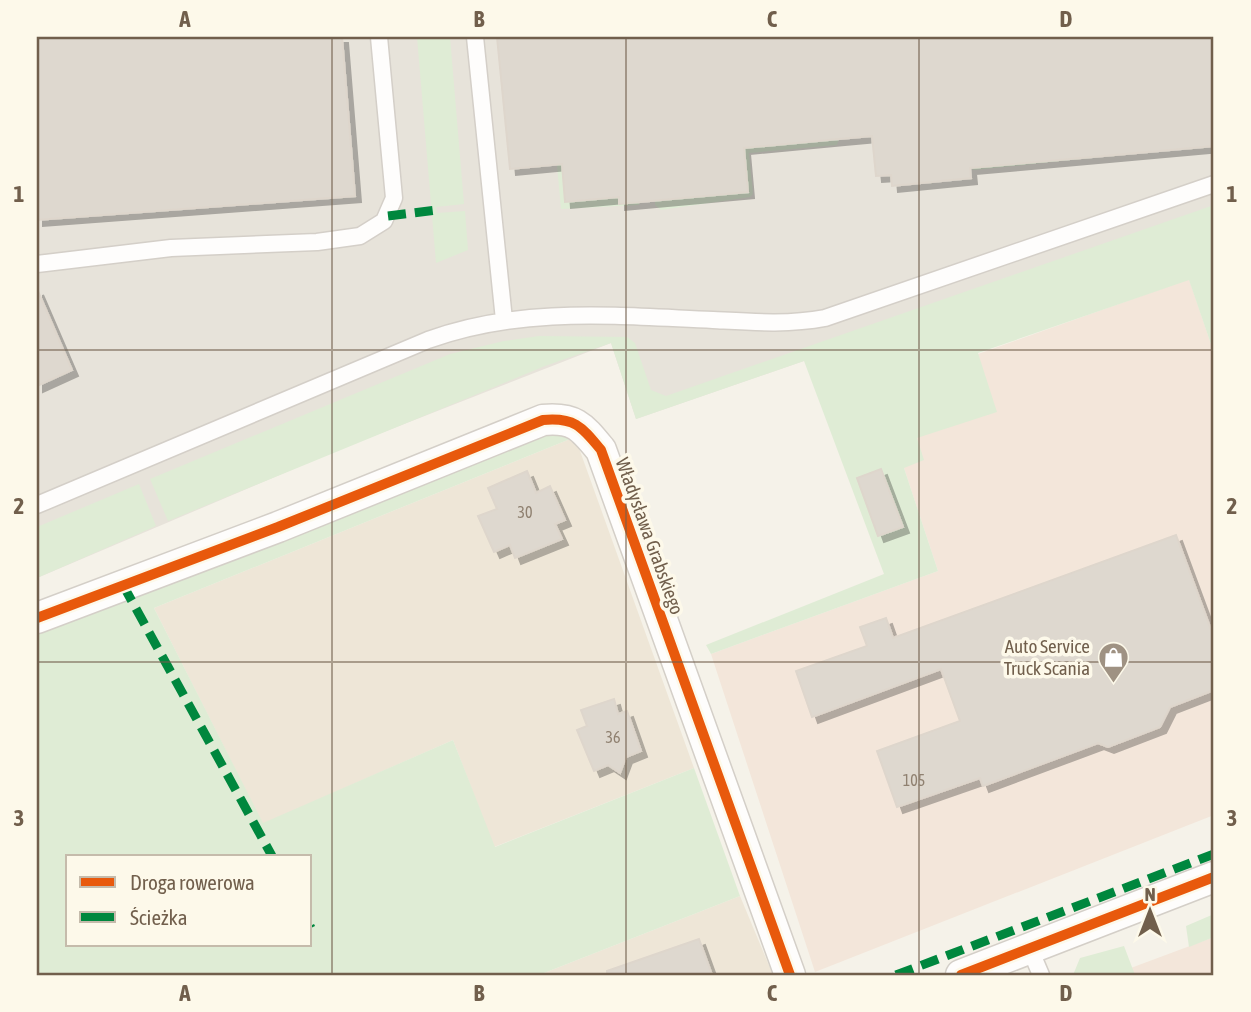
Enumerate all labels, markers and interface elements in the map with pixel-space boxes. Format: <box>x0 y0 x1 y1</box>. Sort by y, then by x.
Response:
text: A <box>178 6 191 32</box>
text: B <box>474 6 485 32</box>
text: C <box>767 6 778 32</box>
text: D <box>1060 6 1073 32</box>
text: 1 <box>14 181 25 207</box>
text: 1 <box>1227 181 1238 207</box>
street label: Władysława Grabskiego <box>611 455 689 617</box>
text: 2 <box>14 493 24 519</box>
text: 2 <box>1227 493 1237 519</box>
house number: 30 <box>517 503 533 521</box>
place label: Auto Service Truck Scania <box>1004 635 1090 679</box>
shop icon: Auto Service Truck Scania <box>1096 640 1130 684</box>
house number: 36 <box>605 728 621 746</box>
house number: 105 <box>903 771 925 789</box>
text: 3 <box>14 805 24 831</box>
text: 3 <box>1227 805 1237 831</box>
legend <box>66 855 312 946</box>
text: Droga rowerowa <box>130 870 255 894</box>
north arrow <box>1114 876 1184 946</box>
text: N <box>1144 883 1156 905</box>
text: Ścieżka <box>130 905 188 929</box>
text: A <box>178 980 191 1006</box>
text: B <box>474 980 485 1006</box>
text: C <box>767 980 778 1006</box>
text: D <box>1060 980 1073 1006</box>

